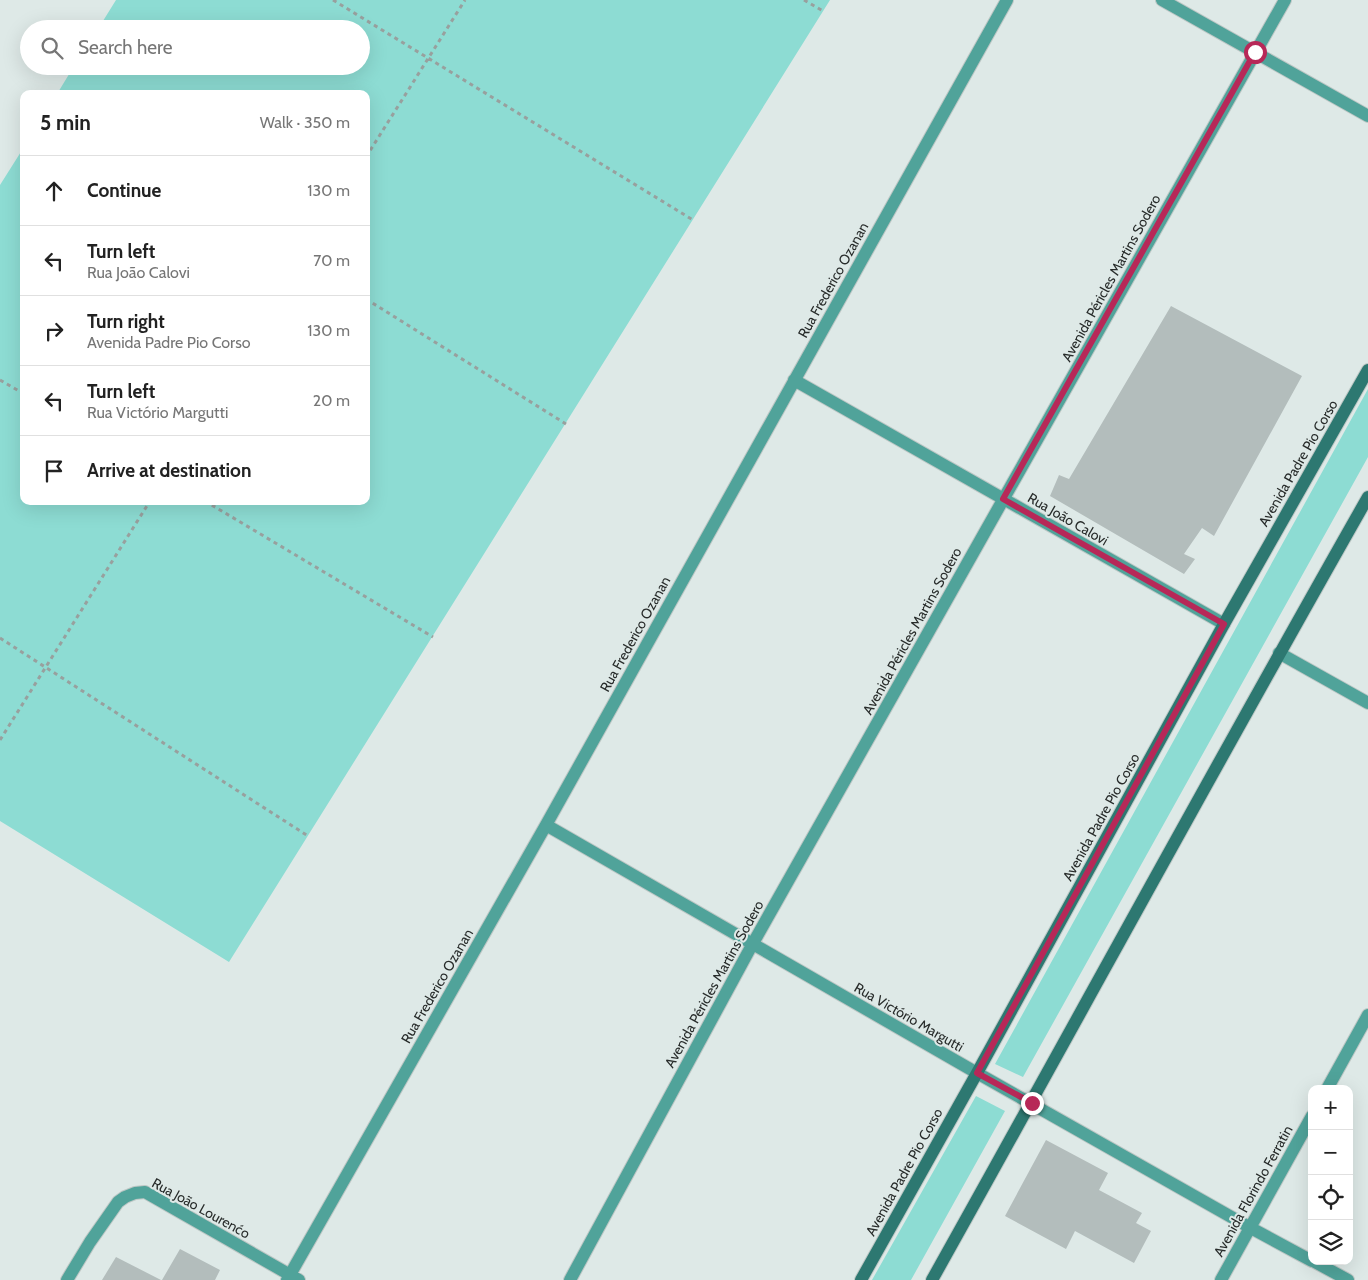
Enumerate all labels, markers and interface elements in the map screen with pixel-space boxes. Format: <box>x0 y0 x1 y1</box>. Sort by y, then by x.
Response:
search box <box>20 20 370 75</box>
icon: search <box>38 34 66 62</box>
text: Search here <box>78 36 172 59</box>
route start <box>1244 41 1267 64</box>
text: 5 min <box>40 110 91 135</box>
text: Walk · 350 m <box>260 113 350 132</box>
icon: ahead <box>40 177 68 205</box>
text: Continue <box>87 179 161 202</box>
text: 130 m <box>307 181 350 200</box>
street label: Avenida Péricles Martins Sodero <box>1057 191 1165 365</box>
street label: Rua Frederico Ozanan <box>794 219 872 341</box>
text: Turn left <box>87 240 155 263</box>
icon: left <box>40 247 68 275</box>
text: 70 m <box>313 251 350 270</box>
text: Rua João Calovi <box>87 263 190 282</box>
text: Turn right <box>87 310 165 333</box>
icon: right <box>40 317 68 345</box>
text: 130 m <box>307 321 350 340</box>
text: Avenida Padre Pio Corso <box>87 333 251 352</box>
text: Turn left <box>87 380 155 403</box>
icon: left <box>40 387 68 415</box>
text: 20 m <box>313 391 350 410</box>
street label: Avenida Padre Pio Corso <box>1254 396 1342 529</box>
text: Rua Victório Margutti <box>87 403 228 422</box>
icon: arrive <box>40 457 68 485</box>
text: Arrive at destination <box>87 459 251 482</box>
street label: Rua João Calovi <box>1024 489 1112 549</box>
street label: Avenida Péricles Martins Sodero <box>858 544 966 718</box>
street label: Rua Frederico Ozanan <box>596 573 674 695</box>
street label: Avenida Padre Pio Corso <box>1058 750 1144 884</box>
street label: Avenida Péricles Martins Sodero <box>660 897 768 1071</box>
street label: Rua Frederico Ozanan <box>397 925 477 1047</box>
street label: Rua Victório Margutti <box>851 978 967 1056</box>
map controls <box>1308 1085 1353 1265</box>
button: + <box>1308 1085 1353 1130</box>
route end <box>1021 1092 1044 1115</box>
street label: Avenida Padre Pio Corso <box>861 1105 947 1239</box>
street label: Avenida Florindo Ferratin <box>1209 1122 1297 1260</box>
button: − <box>1308 1130 1353 1175</box>
street label: Rua João Lourenćo <box>149 1174 253 1243</box>
button: locate <box>1308 1175 1353 1220</box>
button: layers <box>1308 1220 1353 1265</box>

